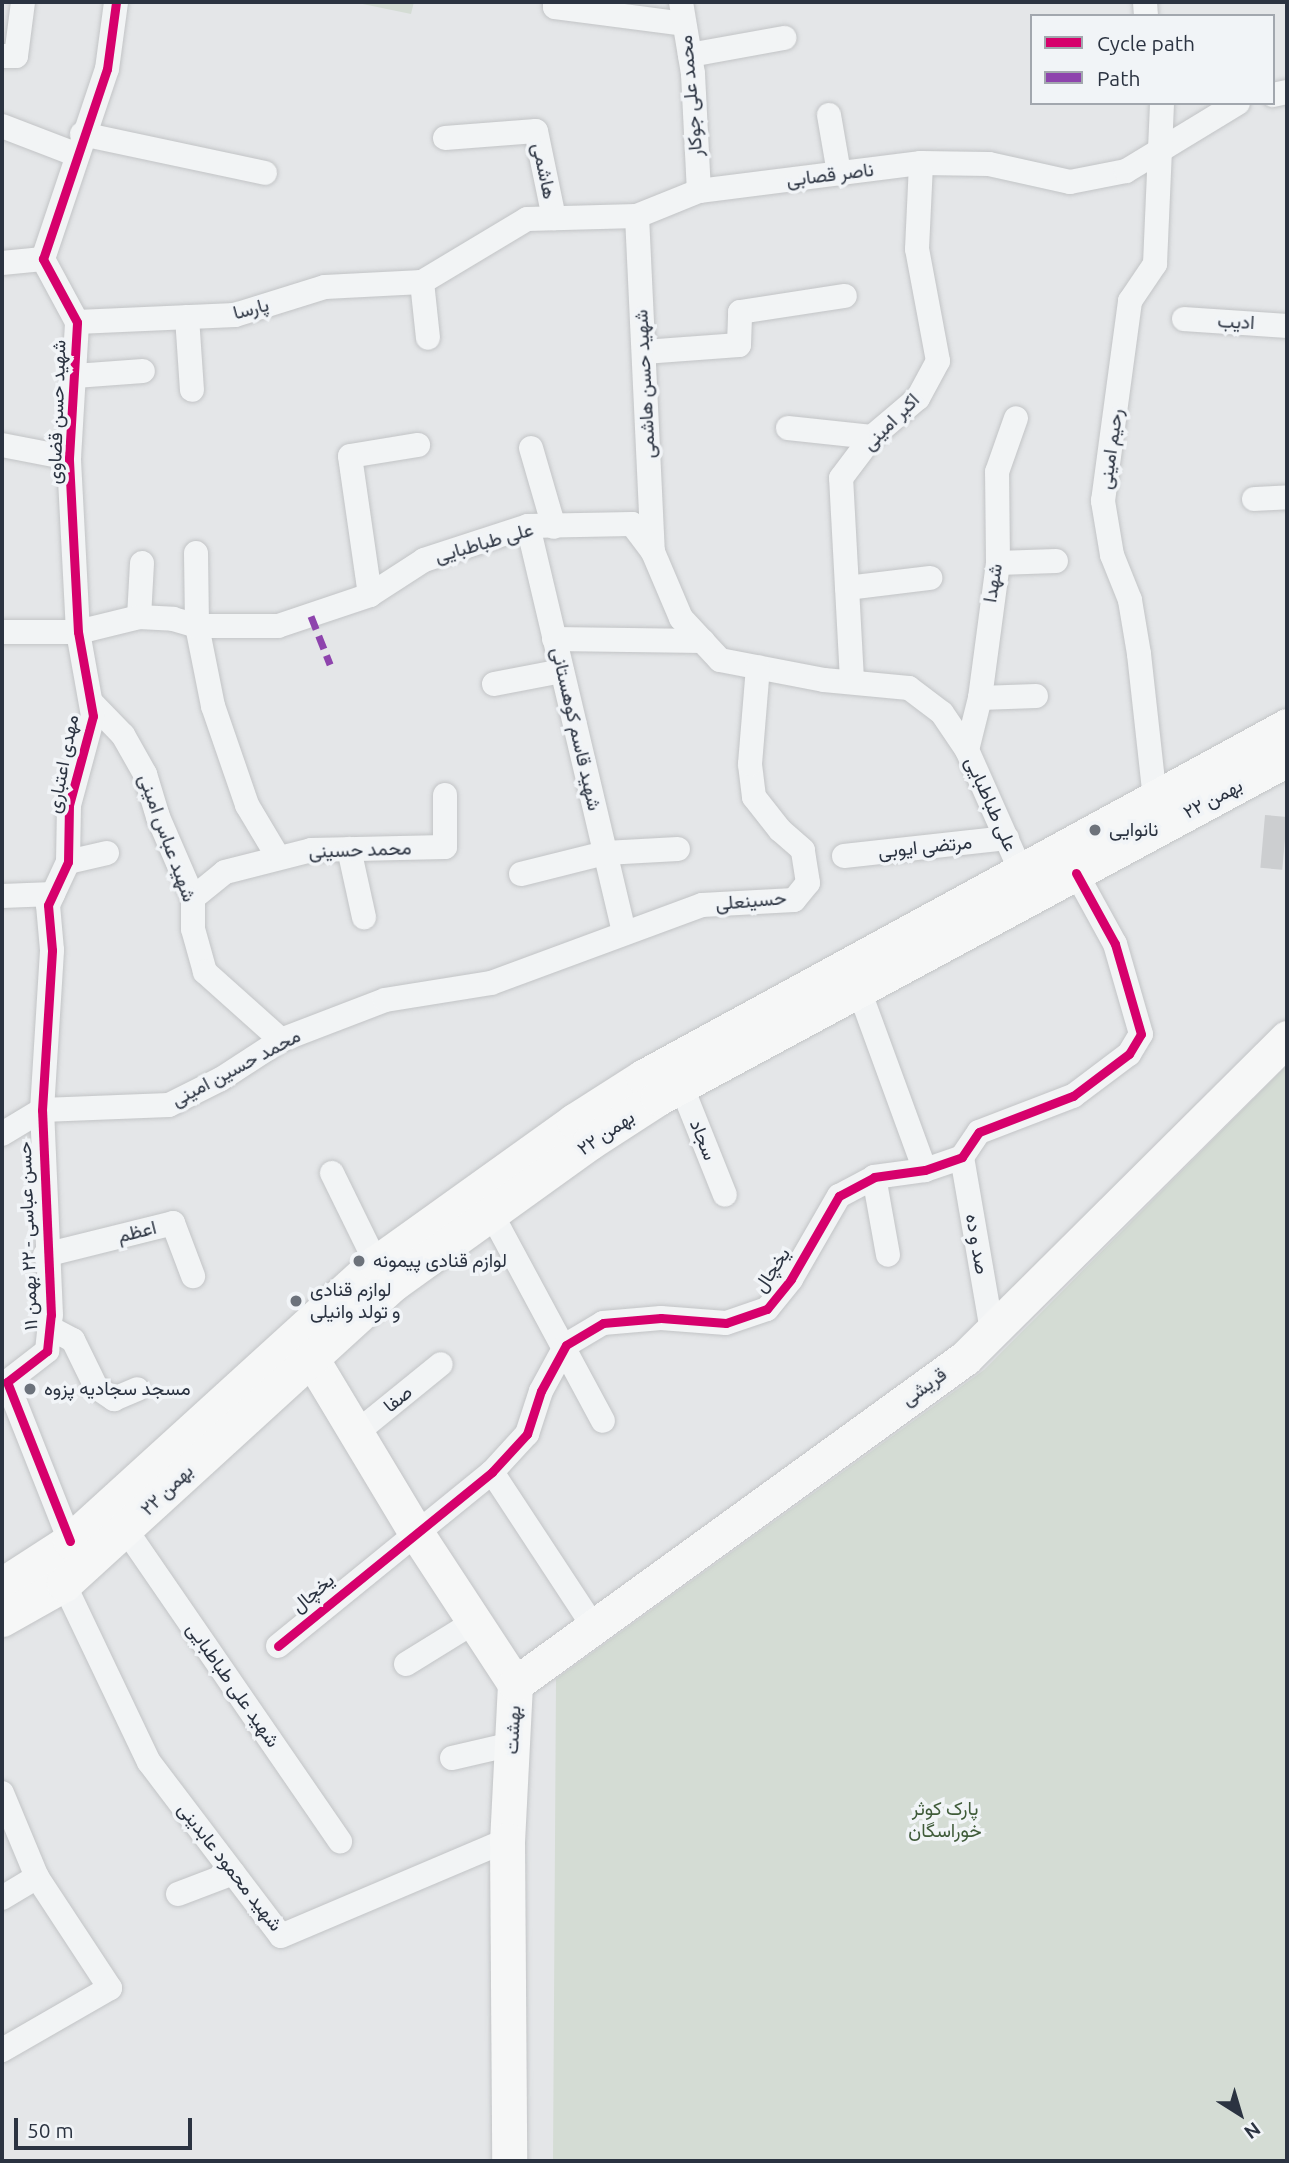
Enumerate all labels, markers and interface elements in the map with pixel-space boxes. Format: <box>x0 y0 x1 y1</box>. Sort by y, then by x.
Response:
legend <box>1030 14 1275 105</box>
text: Cycle path <box>1097 31 1195 55</box>
street label: محمد علی جوکار <box>674 34 708 158</box>
text: Path <box>1097 66 1140 90</box>
street label: هاشمی <box>527 141 561 201</box>
street label: ناصر قصابی <box>785 158 875 192</box>
street label: پارسا <box>231 293 271 325</box>
street label: شهید حسن هاشمی <box>630 309 660 459</box>
street label: ادیب <box>1217 310 1255 334</box>
street label: شهید حسن قضاوی <box>43 339 71 485</box>
street label: اکبر امینی <box>858 389 924 455</box>
street label: رحیم امینی <box>1094 407 1128 491</box>
street label: علی طباطبایی <box>432 518 536 568</box>
street label: شهدا <box>979 562 1007 604</box>
street label: شهید قاسم کوهستانی <box>546 645 606 813</box>
street label: مهدی اعتباری <box>42 713 84 815</box>
street label: علی طباطبایی <box>960 753 1022 855</box>
street label: شهید عباس امینی <box>133 771 201 905</box>
street label: ۲۲ بهمن <box>1179 774 1247 824</box>
place label: نانوایی <box>1109 819 1159 841</box>
marker: نانوایی <box>1087 822 1103 838</box>
street label: مرتضی ایوبی <box>877 831 973 863</box>
street label: محمد حسینی <box>308 837 412 863</box>
street label: حسینعلی <box>714 887 788 915</box>
street label: محمد حسین امینی <box>168 1024 304 1112</box>
street label: ۲۲ بهمن <box>573 1106 639 1160</box>
street label: سجاد <box>685 1116 721 1164</box>
street label: حسن عباسی - ۲۲ بهمن ۱۱ <box>13 1141 43 1331</box>
street label: صد و ده <box>960 1212 994 1276</box>
street label: اعظم <box>115 1216 159 1248</box>
street label: یخچال <box>749 1243 795 1297</box>
place label: لوازم قنادی پیمونه <box>373 1250 507 1272</box>
marker: لوازم قنادی پیمونه <box>351 1253 367 1269</box>
place label: لوازم قنادی و تولد وانیلی <box>310 1279 401 1323</box>
marker: لوازم قنادی و تولد وانیلی <box>288 1293 304 1309</box>
street label: قریشی <box>897 1363 951 1411</box>
place label: مسجد سجادیه پزوه <box>44 1378 191 1400</box>
marker: مسجد سجادیه پزوه <box>22 1381 38 1397</box>
street label: صفا <box>379 1381 417 1417</box>
street label: ۲۲ بهمن <box>136 1460 198 1520</box>
street label: یخچال <box>287 1569 339 1617</box>
street label: شهید علی طباطبایی <box>181 1618 285 1752</box>
street label: بهشت <box>500 1705 526 1755</box>
street label: شهید محمود عابدینی <box>173 1798 287 1936</box>
park label: پارک کوثر خوراسگان <box>908 1798 982 1842</box>
north arrow <box>1205 2079 1275 2149</box>
scale bar <box>18 2104 196 2148</box>
text: 50 m <box>27 2118 74 2142</box>
text: N <box>1240 2118 1265 2144</box>

